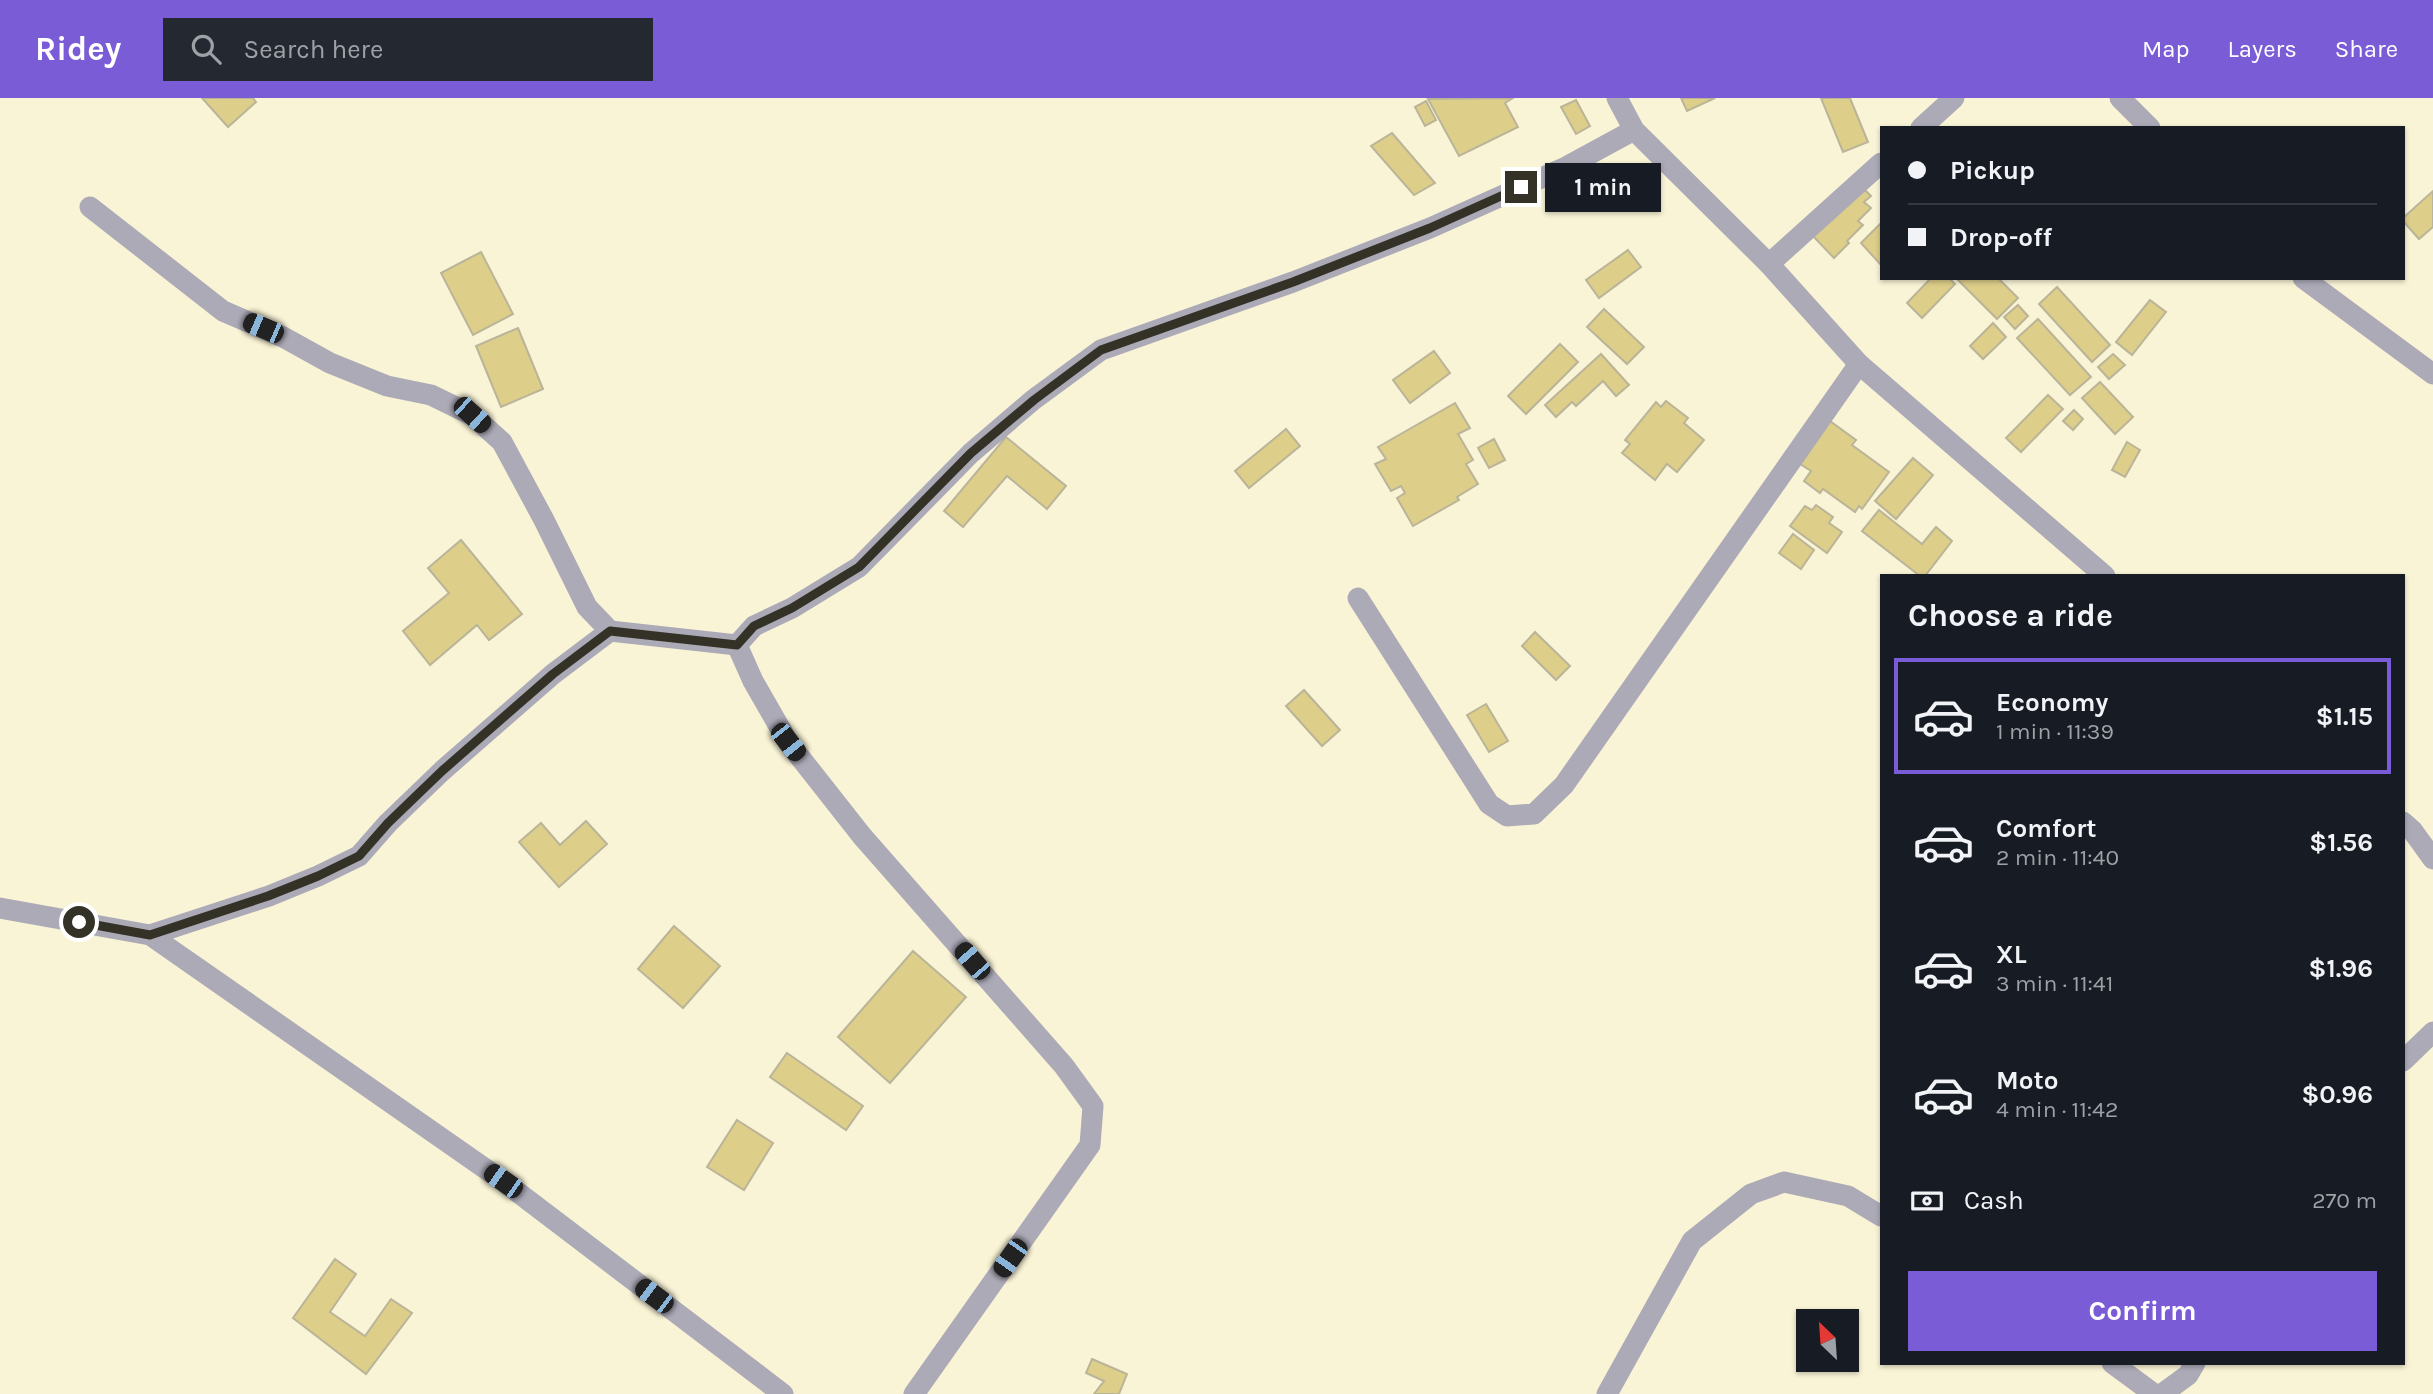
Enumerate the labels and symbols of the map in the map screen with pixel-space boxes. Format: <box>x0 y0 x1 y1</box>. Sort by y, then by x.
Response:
callout: 1 min <box>1546 162 1661 212</box>
route end <box>1505 171 1537 203</box>
car <box>240 310 287 346</box>
car <box>450 393 495 437</box>
car <box>767 719 810 765</box>
route start <box>63 906 95 938</box>
car <box>951 938 994 984</box>
car <box>480 1160 527 1202</box>
car <box>990 1235 1031 1281</box>
car <box>631 1275 678 1317</box>
north arrow <box>1796 1309 1858 1372</box>

